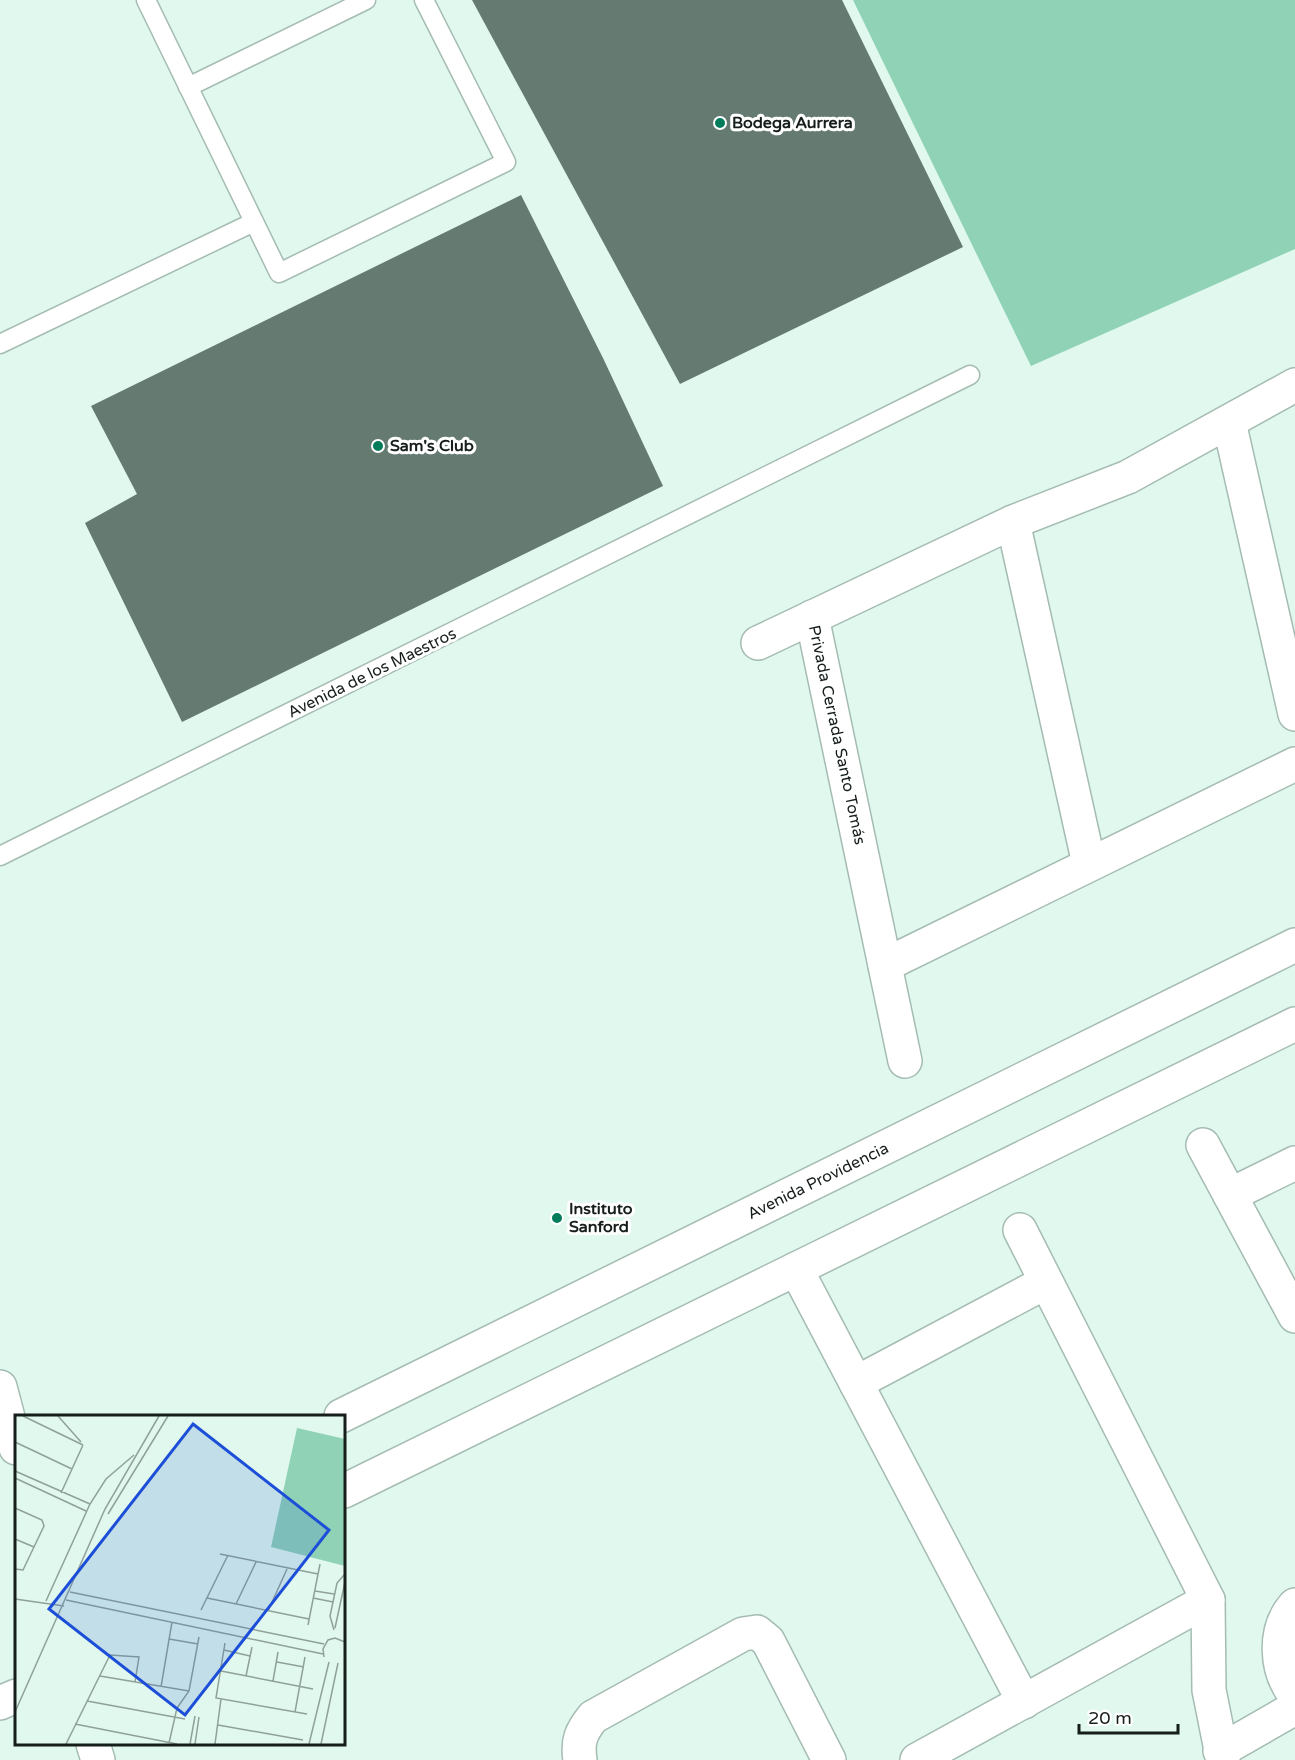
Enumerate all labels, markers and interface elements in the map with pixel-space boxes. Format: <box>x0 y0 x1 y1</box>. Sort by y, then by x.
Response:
place label: Bodega Aurrera <box>732 113 853 133</box>
marker: Bodega Aurrera <box>713 116 727 130</box>
place label: Sam's Club <box>390 436 474 456</box>
marker: Sam's Club <box>371 439 385 453</box>
street label: Avenida de los Maestros <box>284 623 460 723</box>
street label: Privada Cerrada Santo Tomás <box>804 623 870 847</box>
street label: Avenida Providencia <box>744 1138 892 1224</box>
place label: Instituto Sanford <box>569 1199 633 1237</box>
marker: Instituto Sanford <box>550 1211 564 1225</box>
inset map <box>15 1415 345 1745</box>
scale bar <box>1079 1697 1178 1735</box>
text: 20 m <box>1088 1707 1132 1729</box>

